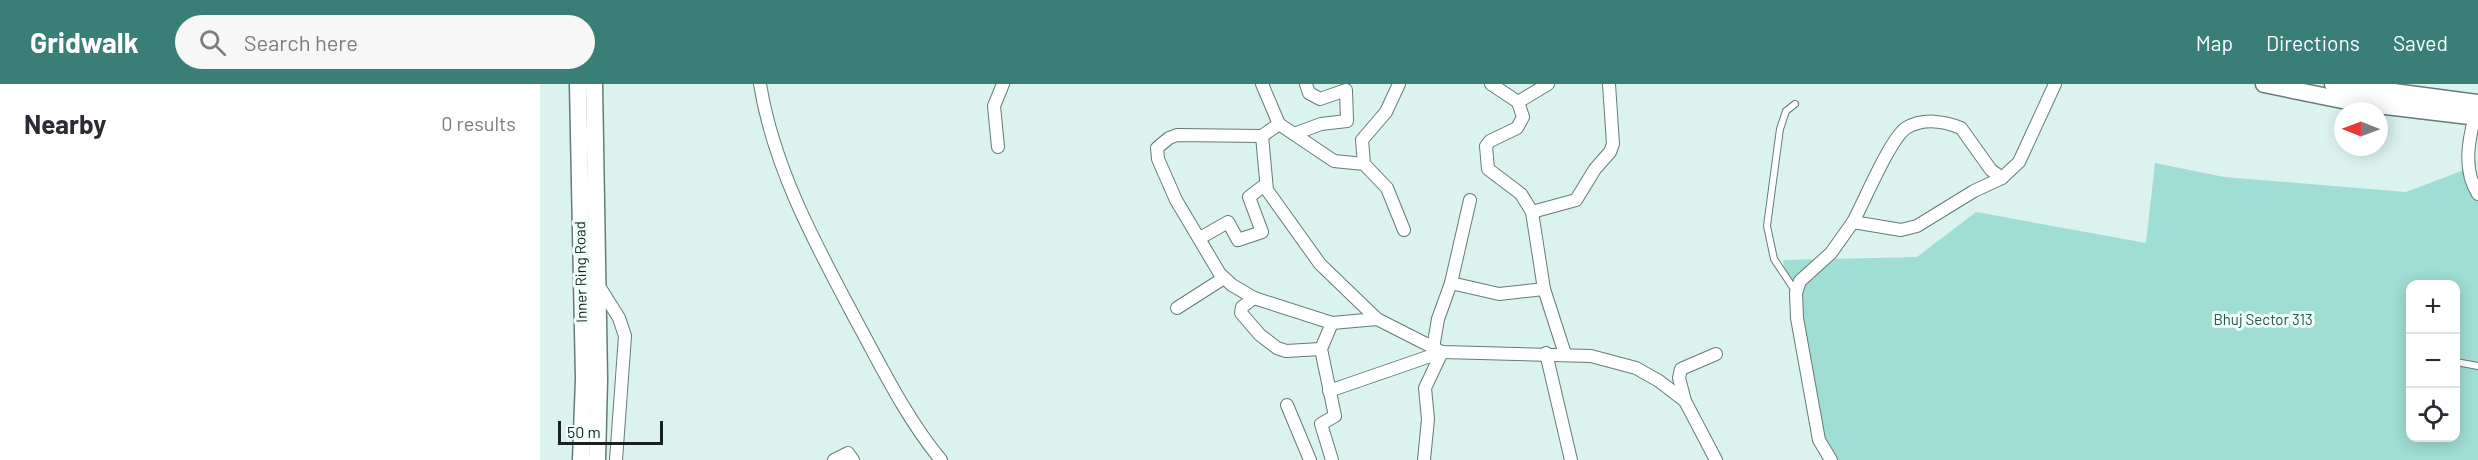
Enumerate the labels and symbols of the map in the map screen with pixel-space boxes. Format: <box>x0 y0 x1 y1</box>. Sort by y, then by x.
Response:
north arrow <box>2334 102 2388 156</box>
street label: Inner Ring Road <box>570 221 590 323</box>
park label: Bhuj Sector 313 <box>2213 310 2313 328</box>
scale bar <box>558 418 663 446</box>

